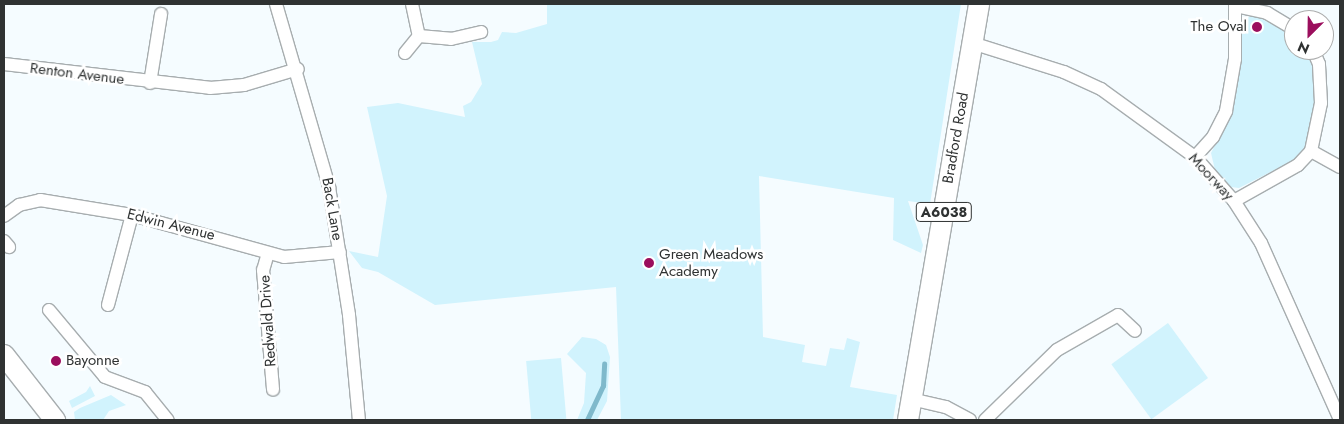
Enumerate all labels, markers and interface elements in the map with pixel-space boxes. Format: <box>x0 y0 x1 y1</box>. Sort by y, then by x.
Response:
north arrow <box>1284 10 1334 60</box>
place label: The Oval <box>1191 18 1247 36</box>
marker: The Oval <box>1251 21 1263 33</box>
text: N <box>1295 37 1313 59</box>
street label: Renton Avenue <box>29 59 125 89</box>
street label: Bradford Road <box>939 91 973 185</box>
street label: Moorway <box>1185 150 1237 204</box>
street label: Back Lane <box>318 176 346 242</box>
road number: A6038 <box>915 200 973 223</box>
street label: Edwin Avenue <box>125 205 217 245</box>
place label: Green Meadows Academy <box>659 245 763 280</box>
marker: Green Meadows Academy <box>643 257 655 269</box>
street label: Redwald Drive <box>256 275 280 367</box>
place label: Bayonne <box>66 352 120 370</box>
marker: Bayonne <box>50 355 62 367</box>

